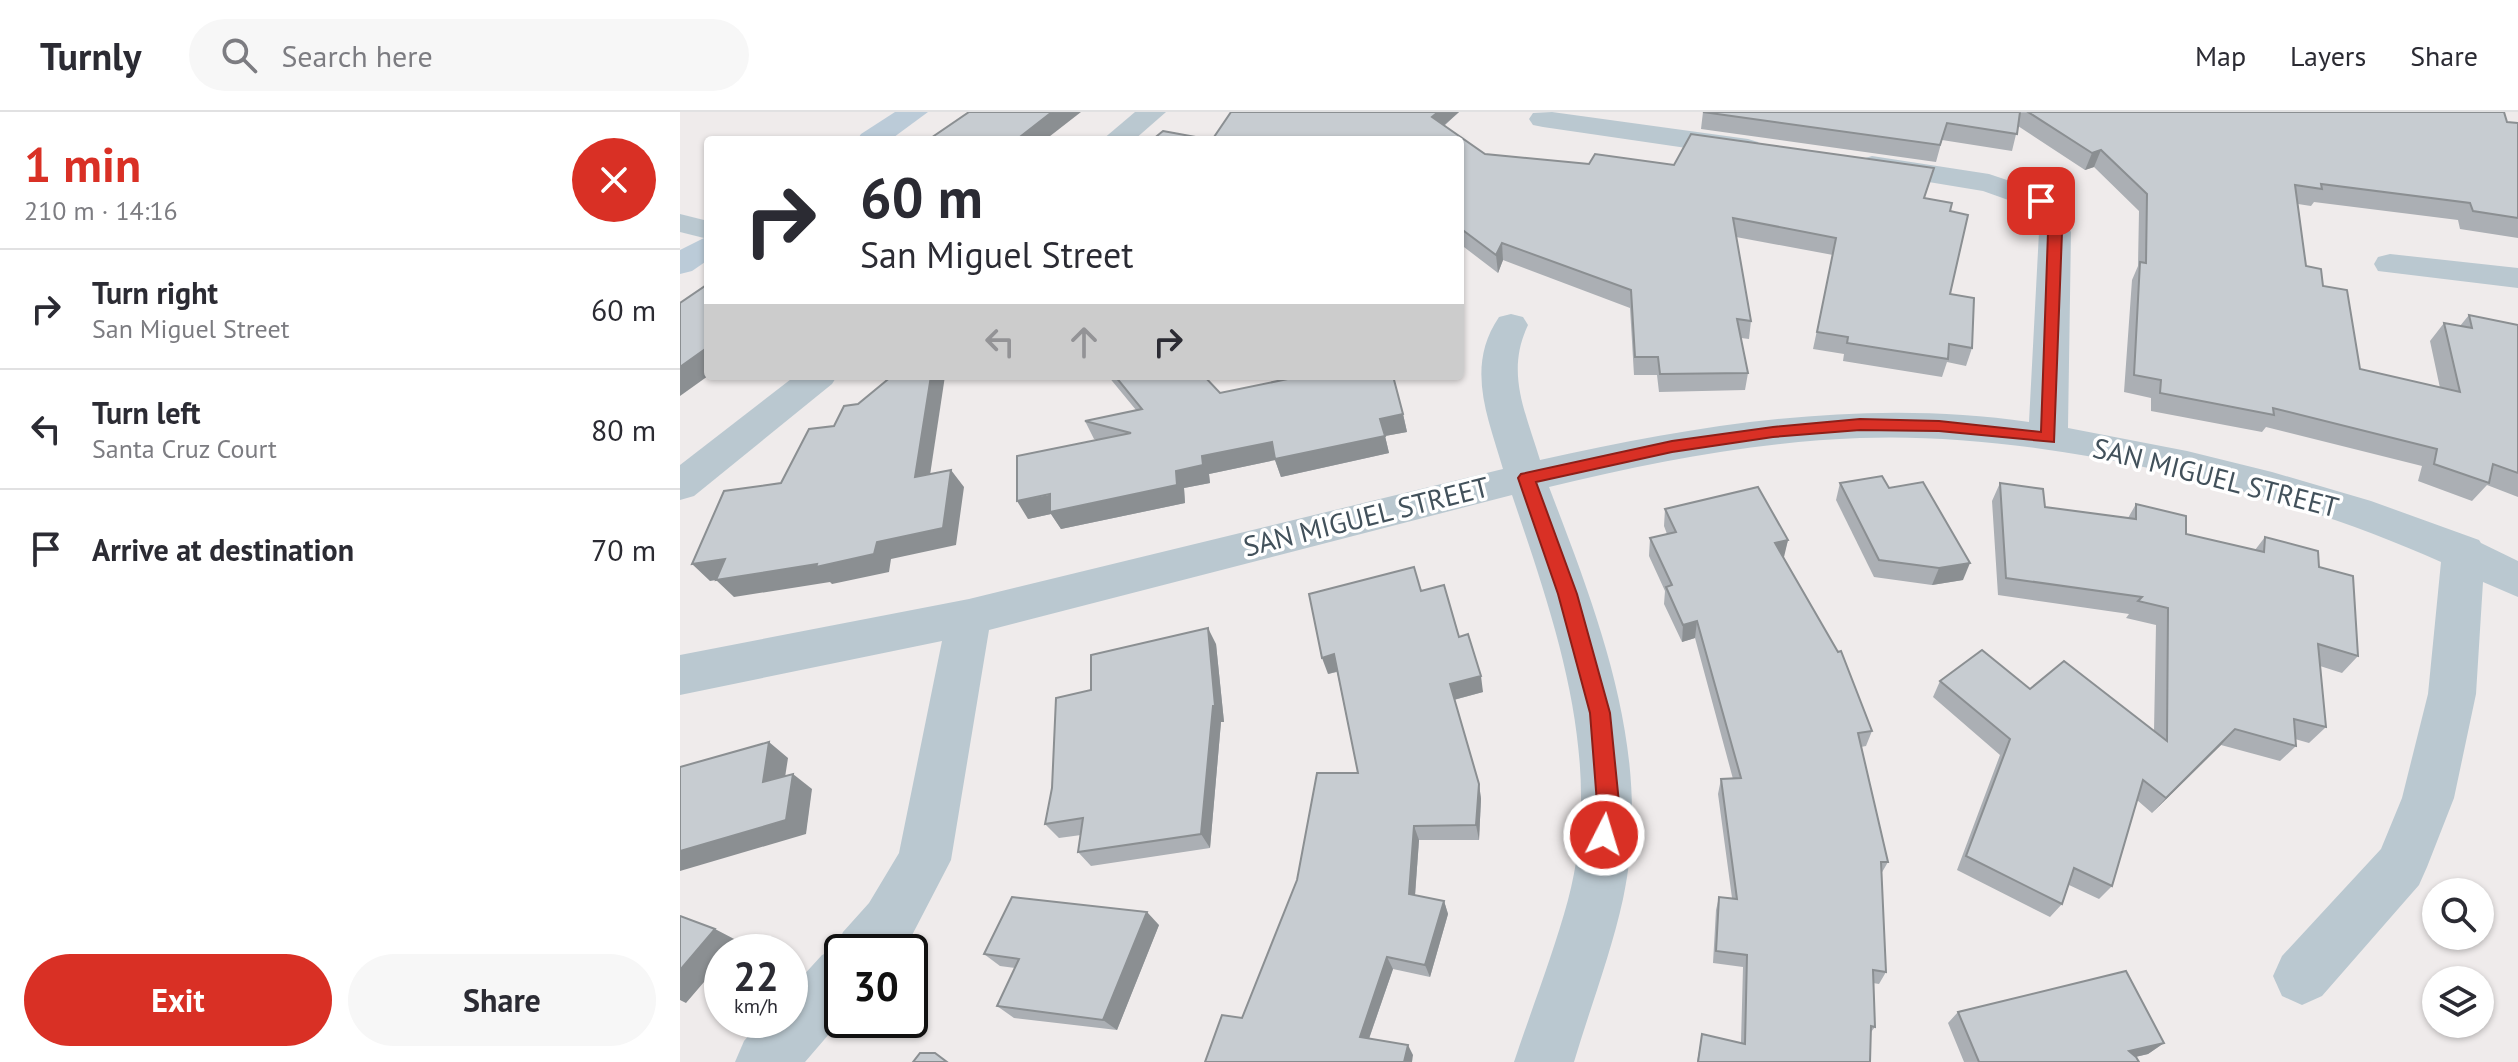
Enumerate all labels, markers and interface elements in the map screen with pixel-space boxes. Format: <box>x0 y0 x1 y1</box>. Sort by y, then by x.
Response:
search box <box>189 19 749 91</box>
text: Turnly <box>40 31 141 80</box>
icon: search <box>217 33 261 77</box>
text: Search here <box>281 36 433 75</box>
text: Map <box>2195 37 2246 74</box>
text: Layers <box>2290 37 2366 74</box>
text: Share <box>2410 37 2478 74</box>
text: 1 min <box>24 133 141 195</box>
button: close <box>572 138 656 222</box>
text: 60 m <box>860 161 983 233</box>
pin <box>2007 167 2075 235</box>
icon: right <box>728 168 832 272</box>
icon: arrive <box>2019 179 2063 223</box>
text: 210 m · 14:16 <box>24 194 178 227</box>
text: San Miguel Street <box>860 231 1134 278</box>
text: Turn right <box>92 273 218 312</box>
icon: right <box>24 287 68 331</box>
text: 60 m <box>591 290 656 329</box>
text: San Miguel Street <box>92 312 290 345</box>
icon: left <box>978 320 1022 364</box>
icon: ahead <box>1062 320 1106 364</box>
icon: right <box>1146 320 1190 364</box>
text: Turn left <box>92 393 200 432</box>
icon: left <box>24 407 68 451</box>
text: 80 m <box>591 410 656 449</box>
street label: SAN MIGUEL STREET <box>2089 429 2343 526</box>
text: Santa Cruz Court <box>92 432 277 465</box>
street label: SAN MIGUEL STREET <box>1239 467 1493 564</box>
icon: arrive <box>24 527 68 571</box>
text: Arrive at destination <box>92 530 354 569</box>
text: 70 m <box>591 530 656 569</box>
position arrow <box>1562 793 1646 877</box>
map controls <box>2422 878 2494 1038</box>
button: search <box>2422 878 2494 950</box>
speed limit sign: 30 <box>824 934 928 1038</box>
text: 22 <box>733 950 779 1002</box>
button: Exit <box>24 954 332 1046</box>
button: Share <box>348 954 656 1046</box>
button: layers <box>2422 966 2494 1038</box>
text: km/h <box>734 993 778 1019</box>

